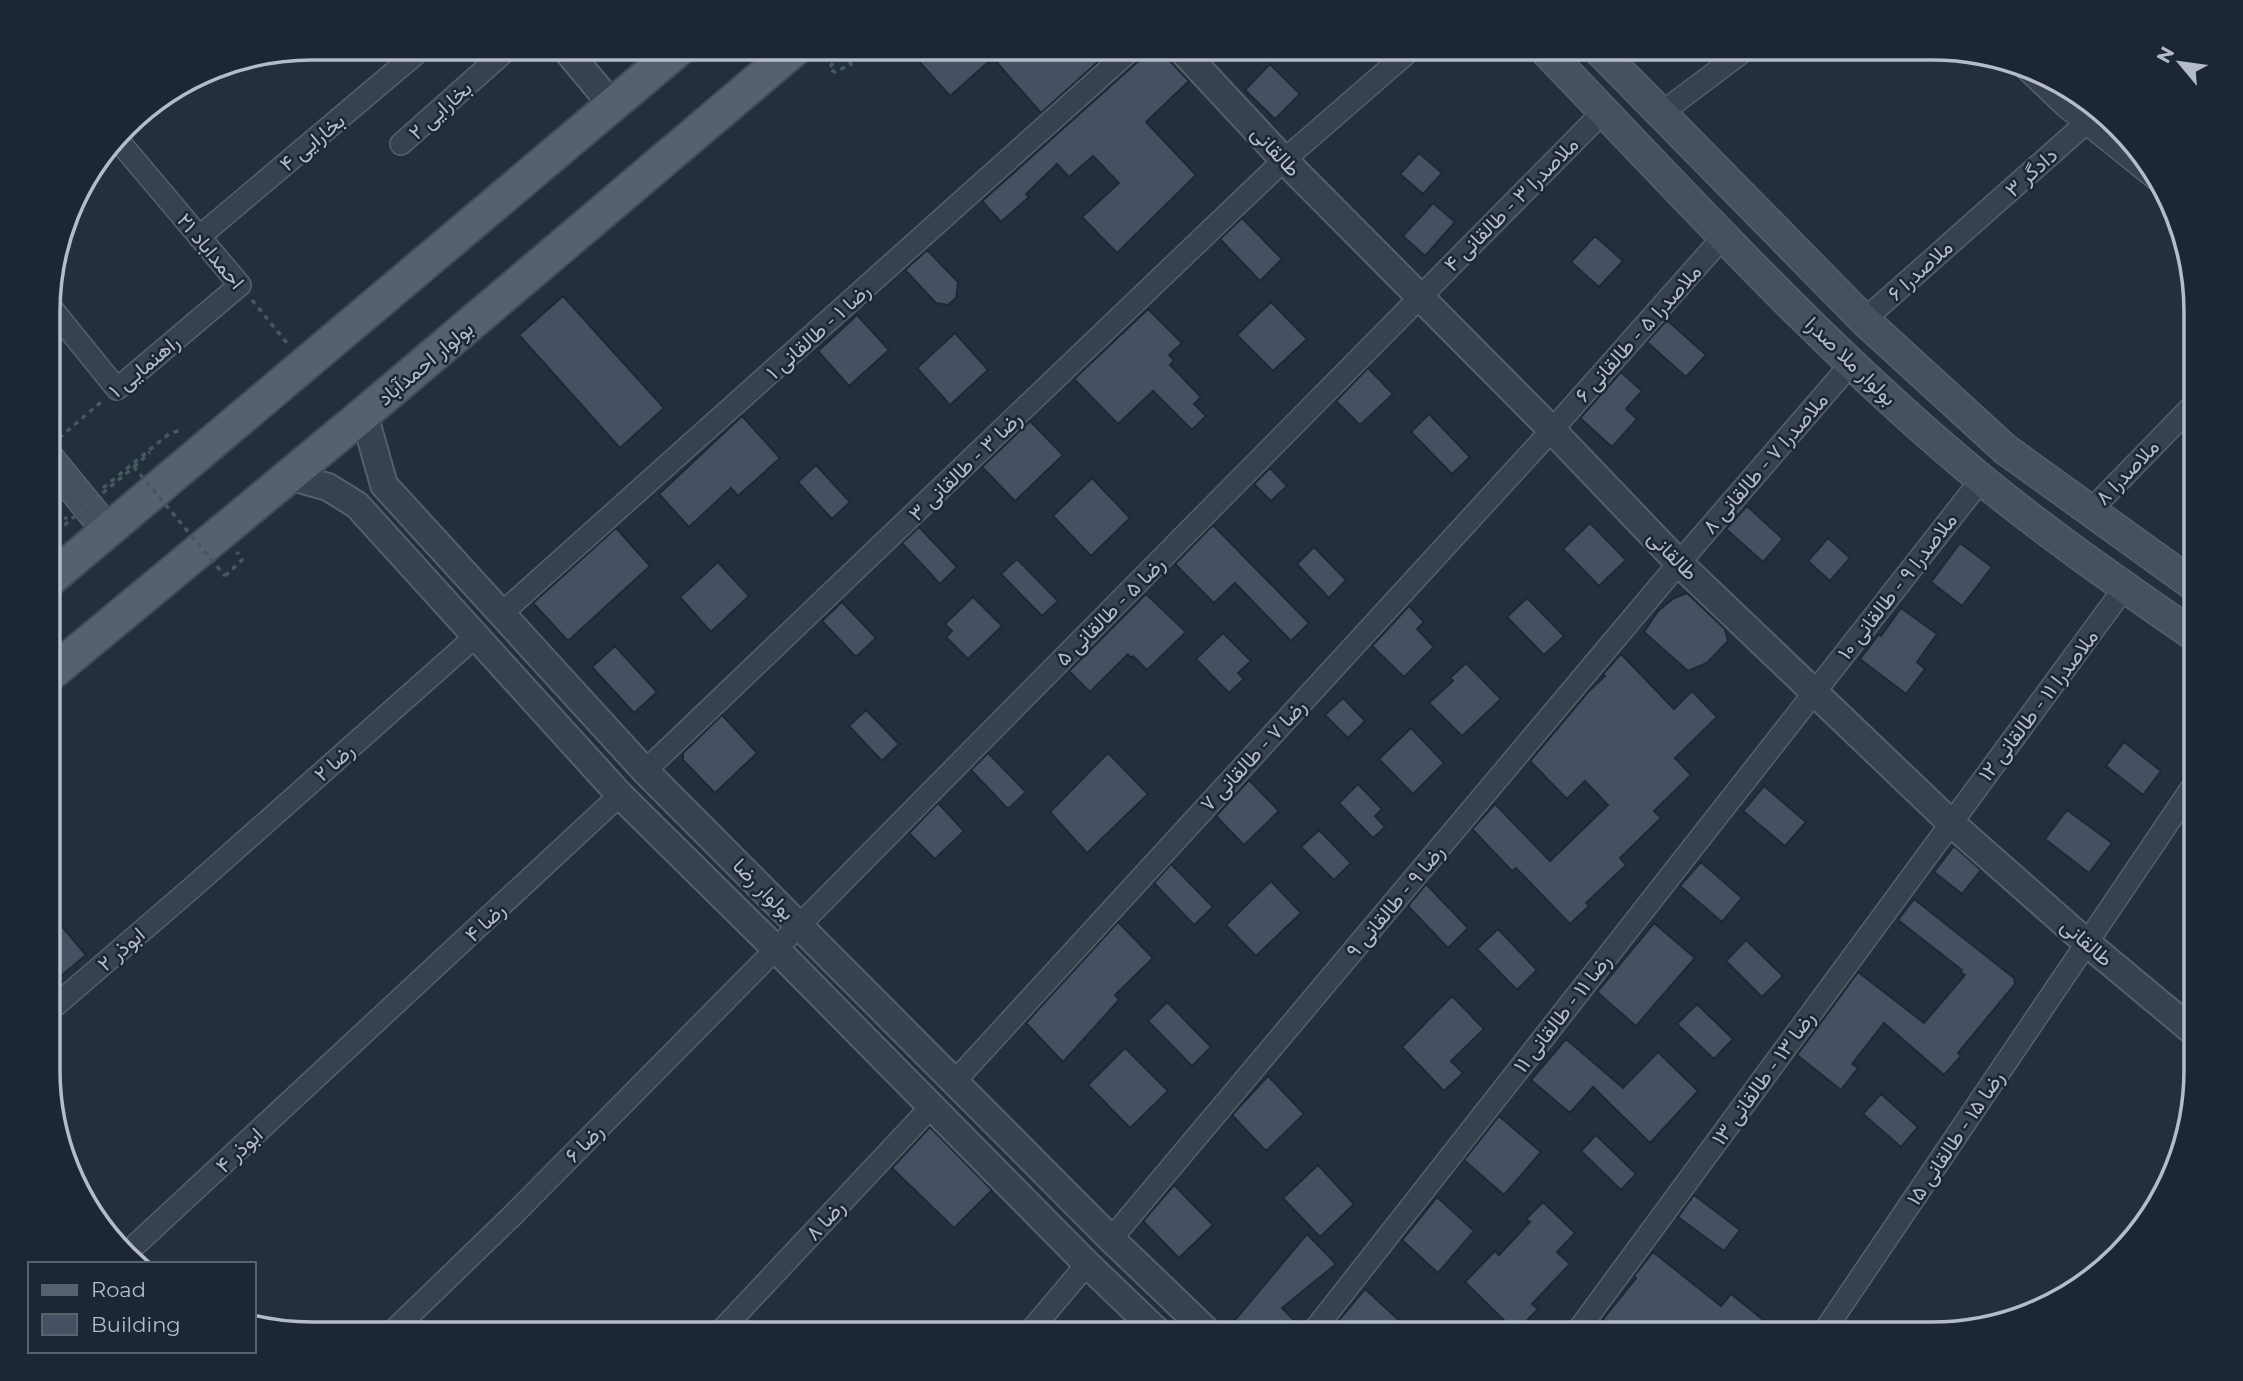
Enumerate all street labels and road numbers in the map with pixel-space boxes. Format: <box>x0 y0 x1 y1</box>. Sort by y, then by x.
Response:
street label: بخارایی ۲ <box>403 75 477 146</box>
street label: بخارایی ۴ <box>274 108 350 177</box>
street label: طالقانی <box>1246 120 1306 182</box>
street label: ملاصدرا ۳ - طالقانی ۴ <box>1439 132 1584 277</box>
street label: دادگر ۳ <box>2000 142 2063 203</box>
street label: احمداباد ۲۱ <box>172 208 250 294</box>
street label: ملاصدرا ۶ <box>1882 234 1958 306</box>
street label: ملاصدرا ۵ - طالقانی ۶ <box>1570 259 1707 408</box>
street label: رضا ۱ - طالقانی ۱ <box>761 278 876 385</box>
street label: بولوار ملا صدرا <box>1799 311 1902 411</box>
street label: بولوار احمدآباد <box>372 316 479 411</box>
street label: راهنمایی ۱ <box>104 329 185 403</box>
street label: ملاصدرا ۷ - طالقانی ۸ <box>1697 387 1834 539</box>
street label: رضا ۳ - طالقانی ۳ <box>903 406 1027 527</box>
street label: ملاصدرا ۸ <box>2090 434 2165 511</box>
street label: ملاصدرا ۹ - طالقانی ۱۰ <box>1832 508 1963 665</box>
street label: طالقانی <box>1643 525 1703 585</box>
street label: رضا ۵ - طالقانی ۵ <box>1050 551 1171 672</box>
street label: ملاصدرا ۱۱ - طالقانی ۱۲ <box>1973 624 2104 786</box>
street label: رضا ۷ - طالقانی ۷ <box>1195 694 1312 817</box>
street label: رضا ۲ <box>309 738 360 787</box>
street label: رضا ۹ - طالقانی ۹ <box>1341 839 1450 963</box>
street label: بولوار رضا <box>727 853 800 926</box>
street label: رضا ۴ <box>460 897 511 948</box>
street label: طالقانی <box>2056 913 2118 971</box>
street label: ابوذر ۲ <box>92 922 150 977</box>
street label: رضا ۱۱ - طالقانی ۱۱ <box>1508 949 1617 1078</box>
street label: رضا ۱۳ - طالقانی ۱۳ <box>1706 1006 1821 1150</box>
street label: رضا ۱۵ - طالقانی ۱۵ <box>1901 1066 2010 1210</box>
street label: رضا ۶ <box>559 1118 609 1168</box>
street label: ابوذر ۴ <box>210 1122 268 1179</box>
street label: رضا ۸ <box>800 1194 851 1246</box>

